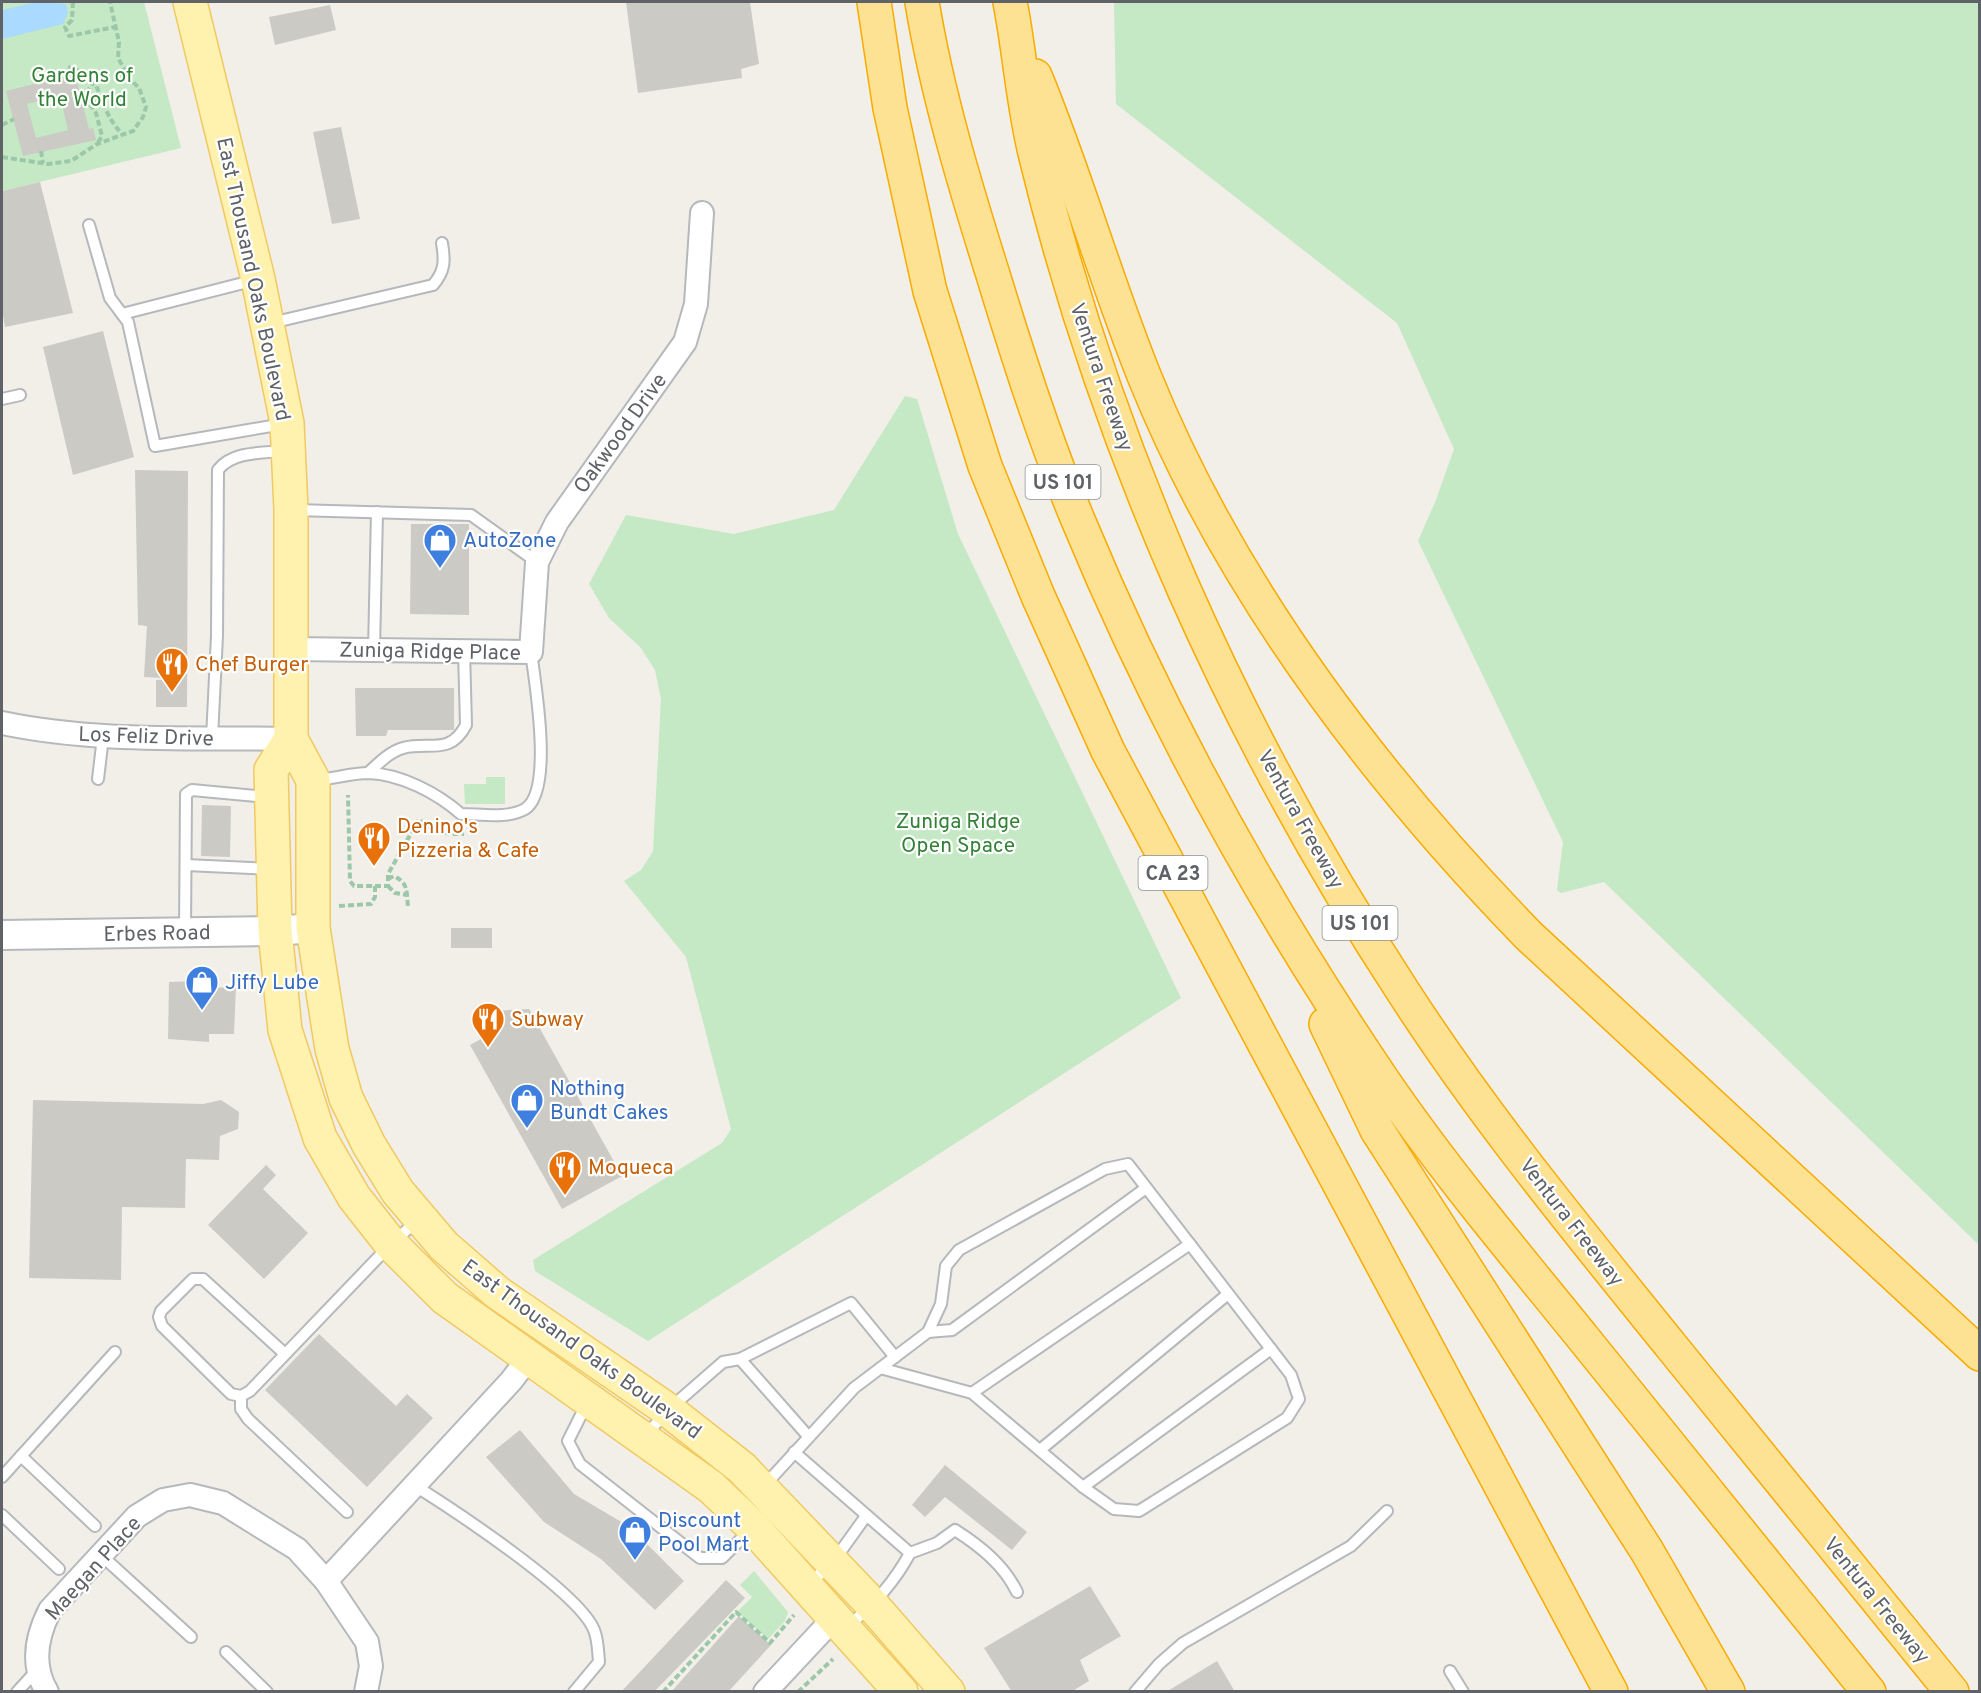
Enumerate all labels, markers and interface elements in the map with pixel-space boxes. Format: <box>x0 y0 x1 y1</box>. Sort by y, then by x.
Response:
park label: Gardens of the World <box>31 63 133 114</box>
street label: East Thousand Oaks Boulevard <box>209 135 296 424</box>
street label: Ventura Freeway <box>1063 300 1139 455</box>
street label: Oakwood Drive <box>568 368 674 499</box>
road number: US 101 <box>1026 465 1100 499</box>
shop icon: AutoZone <box>422 522 458 569</box>
place label: AutoZone <box>463 528 556 555</box>
street label: Zuniga Ridge Place <box>339 637 521 668</box>
restaurant icon: Chef Burger <box>154 646 190 693</box>
place label: Chef Burger <box>195 652 308 679</box>
street label: Los Feliz Drive <box>78 722 214 753</box>
street label: Ventura Freeway <box>1250 745 1349 894</box>
park label: Zuniga Ridge Open Space <box>896 809 1020 860</box>
place label: Denino's Pizzeria & Cafe <box>397 814 539 865</box>
restaurant icon: Denino's Pizzeria & Cafe <box>356 820 392 867</box>
road number: CA 23 <box>1138 856 1208 890</box>
road number: US 101 <box>1322 906 1398 940</box>
street label: Erbes Road <box>103 920 211 949</box>
shop icon: Jiffy Lube <box>184 964 220 1011</box>
place label: Jiffy Lube <box>225 970 319 997</box>
restaurant icon: Subway <box>470 1001 506 1048</box>
place label: Subway <box>511 1007 584 1034</box>
place label: Nothing Bundt Cakes <box>550 1076 669 1127</box>
shop icon: Nothing Bundt Cakes <box>509 1082 545 1129</box>
restaurant icon: Moqueca <box>547 1149 583 1196</box>
street label: Ventura Freeway <box>1512 1153 1629 1292</box>
place label: Moqueca <box>588 1155 674 1182</box>
street label: East Thousand Oaks Boulevard <box>456 1254 706 1446</box>
place label: Discount Pool Mart <box>658 1508 750 1559</box>
street label: Maegan Place <box>40 1511 148 1627</box>
shop icon: Discount Pool Mart <box>617 1514 653 1561</box>
street label: Ventura Freeway <box>1816 1532 1935 1670</box>

